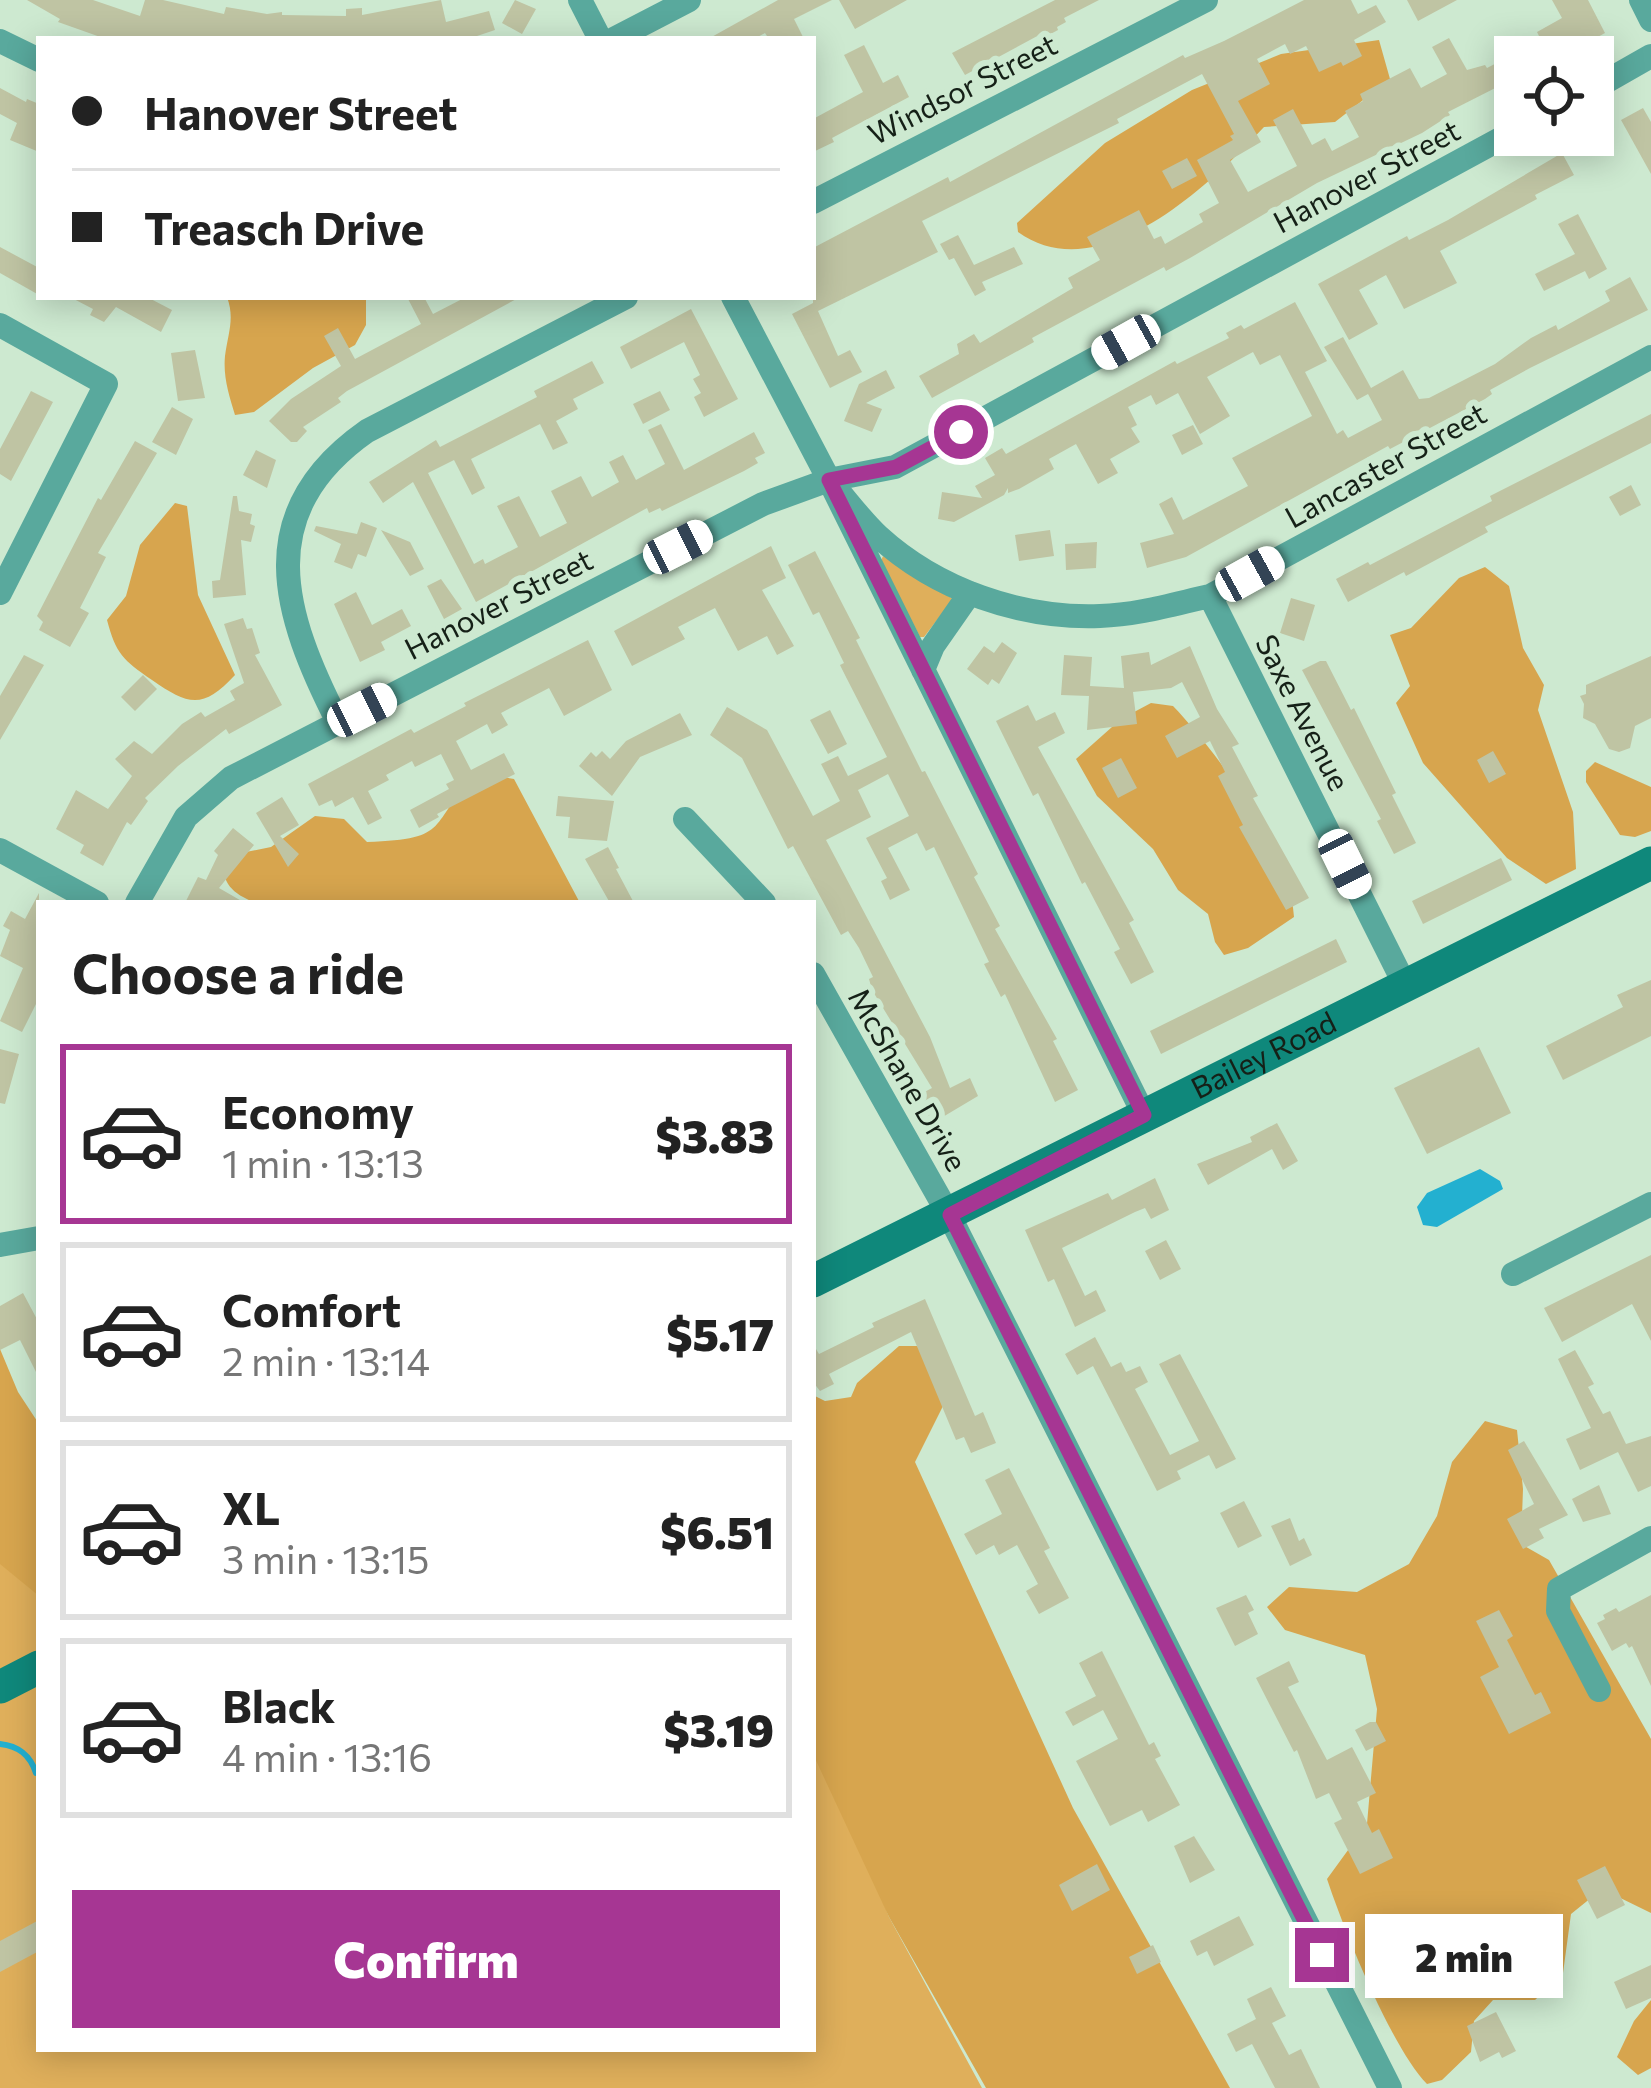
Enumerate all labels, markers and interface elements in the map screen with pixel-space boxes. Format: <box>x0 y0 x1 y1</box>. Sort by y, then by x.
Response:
street label: Windsor Street <box>861 24 1062 151</box>
map controls <box>1494 36 1614 156</box>
button: locate <box>1494 36 1614 156</box>
text: Hanover Street <box>144 84 458 139</box>
street label: Hanover Street <box>1266 110 1465 239</box>
text: Treasch Drive <box>144 199 424 254</box>
car <box>1086 309 1166 375</box>
street label: Lancaster Street <box>1278 393 1492 534</box>
route start <box>934 405 988 459</box>
car <box>638 515 718 579</box>
street label: Hanover Street <box>398 540 598 666</box>
car <box>1210 541 1290 607</box>
street label: Saxe Avenue <box>1249 628 1359 796</box>
car <box>322 678 402 742</box>
car <box>1313 824 1377 904</box>
text: Choose a ride <box>72 939 404 1005</box>
street label: McShane Drive <box>842 981 976 1177</box>
street label: Bailey Road <box>1184 1002 1342 1105</box>
icon: car <box>78 1080 186 1188</box>
text: Economy <box>222 1083 414 1138</box>
text: $3.83 <box>655 1107 774 1162</box>
text: 1 min · 13:13 <box>222 1138 424 1186</box>
icon: car <box>78 1278 186 1386</box>
text: Comfort <box>222 1281 401 1336</box>
text: $5.17 <box>666 1305 774 1360</box>
text: 2 min · 13:14 <box>222 1336 430 1384</box>
icon: car <box>78 1476 186 1584</box>
text: XL <box>222 1479 280 1534</box>
text: $6.51 <box>660 1503 774 1558</box>
text: 3 min · 13:15 <box>222 1534 429 1582</box>
icon: car <box>78 1674 186 1782</box>
text: Black <box>222 1677 335 1732</box>
text: $3.19 <box>663 1701 774 1756</box>
text: 4 min · 13:16 <box>222 1732 432 1780</box>
button: Confirm <box>72 1890 780 2028</box>
callout: 2 min <box>1364 1913 1562 1997</box>
route end <box>1295 1928 1349 1982</box>
text: 2 min <box>1415 1932 1513 1980</box>

